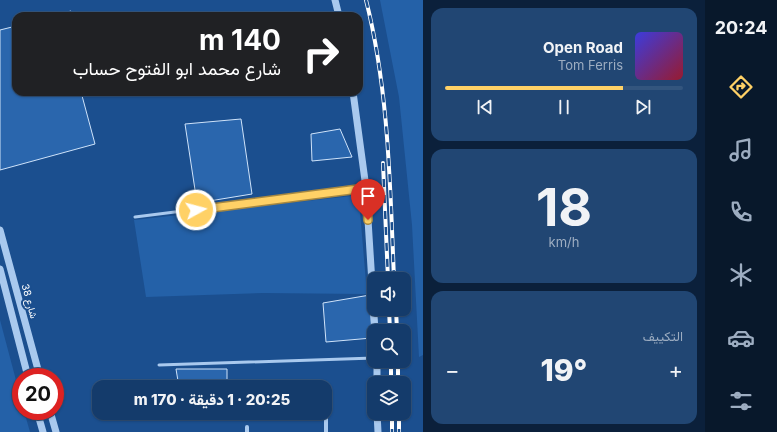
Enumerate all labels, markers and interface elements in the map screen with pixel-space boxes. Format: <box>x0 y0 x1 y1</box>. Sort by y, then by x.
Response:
text: 20:24 <box>715 17 767 38</box>
text: 140 m <box>199 23 281 57</box>
icon: right <box>295 28 347 80</box>
text: Open Road <box>543 38 623 57</box>
text: Tom Ferris <box>558 57 623 73</box>
text: شارع محمد ابو الفتوح حساب <box>73 58 281 79</box>
icon: directions <box>727 73 755 101</box>
icon: previous <box>474 96 496 118</box>
icon: pause <box>553 96 575 118</box>
icon: next <box>632 96 654 118</box>
icon: music <box>727 136 755 164</box>
text: 18 <box>536 176 592 239</box>
pin <box>351 179 385 220</box>
icon: arrive <box>357 185 379 207</box>
position arrow <box>175 189 217 231</box>
icon: phone <box>727 198 755 226</box>
text: km/h <box>549 234 579 250</box>
icon: climate <box>727 261 755 289</box>
map controls <box>367 272 411 420</box>
button: sound <box>367 272 411 316</box>
street label: شارع 38 <box>19 282 40 320</box>
button: search <box>367 324 411 368</box>
icon: car <box>727 324 755 352</box>
text: التكييف <box>643 328 683 344</box>
text: 19° <box>541 352 587 388</box>
text: − <box>445 357 460 383</box>
text: + <box>668 357 683 383</box>
speed limit sign: 20 <box>12 368 64 420</box>
button: layers <box>367 376 411 420</box>
icon: filters <box>727 387 755 415</box>
text: 20:25 · 1 دقيقة · 170 m <box>134 390 290 409</box>

